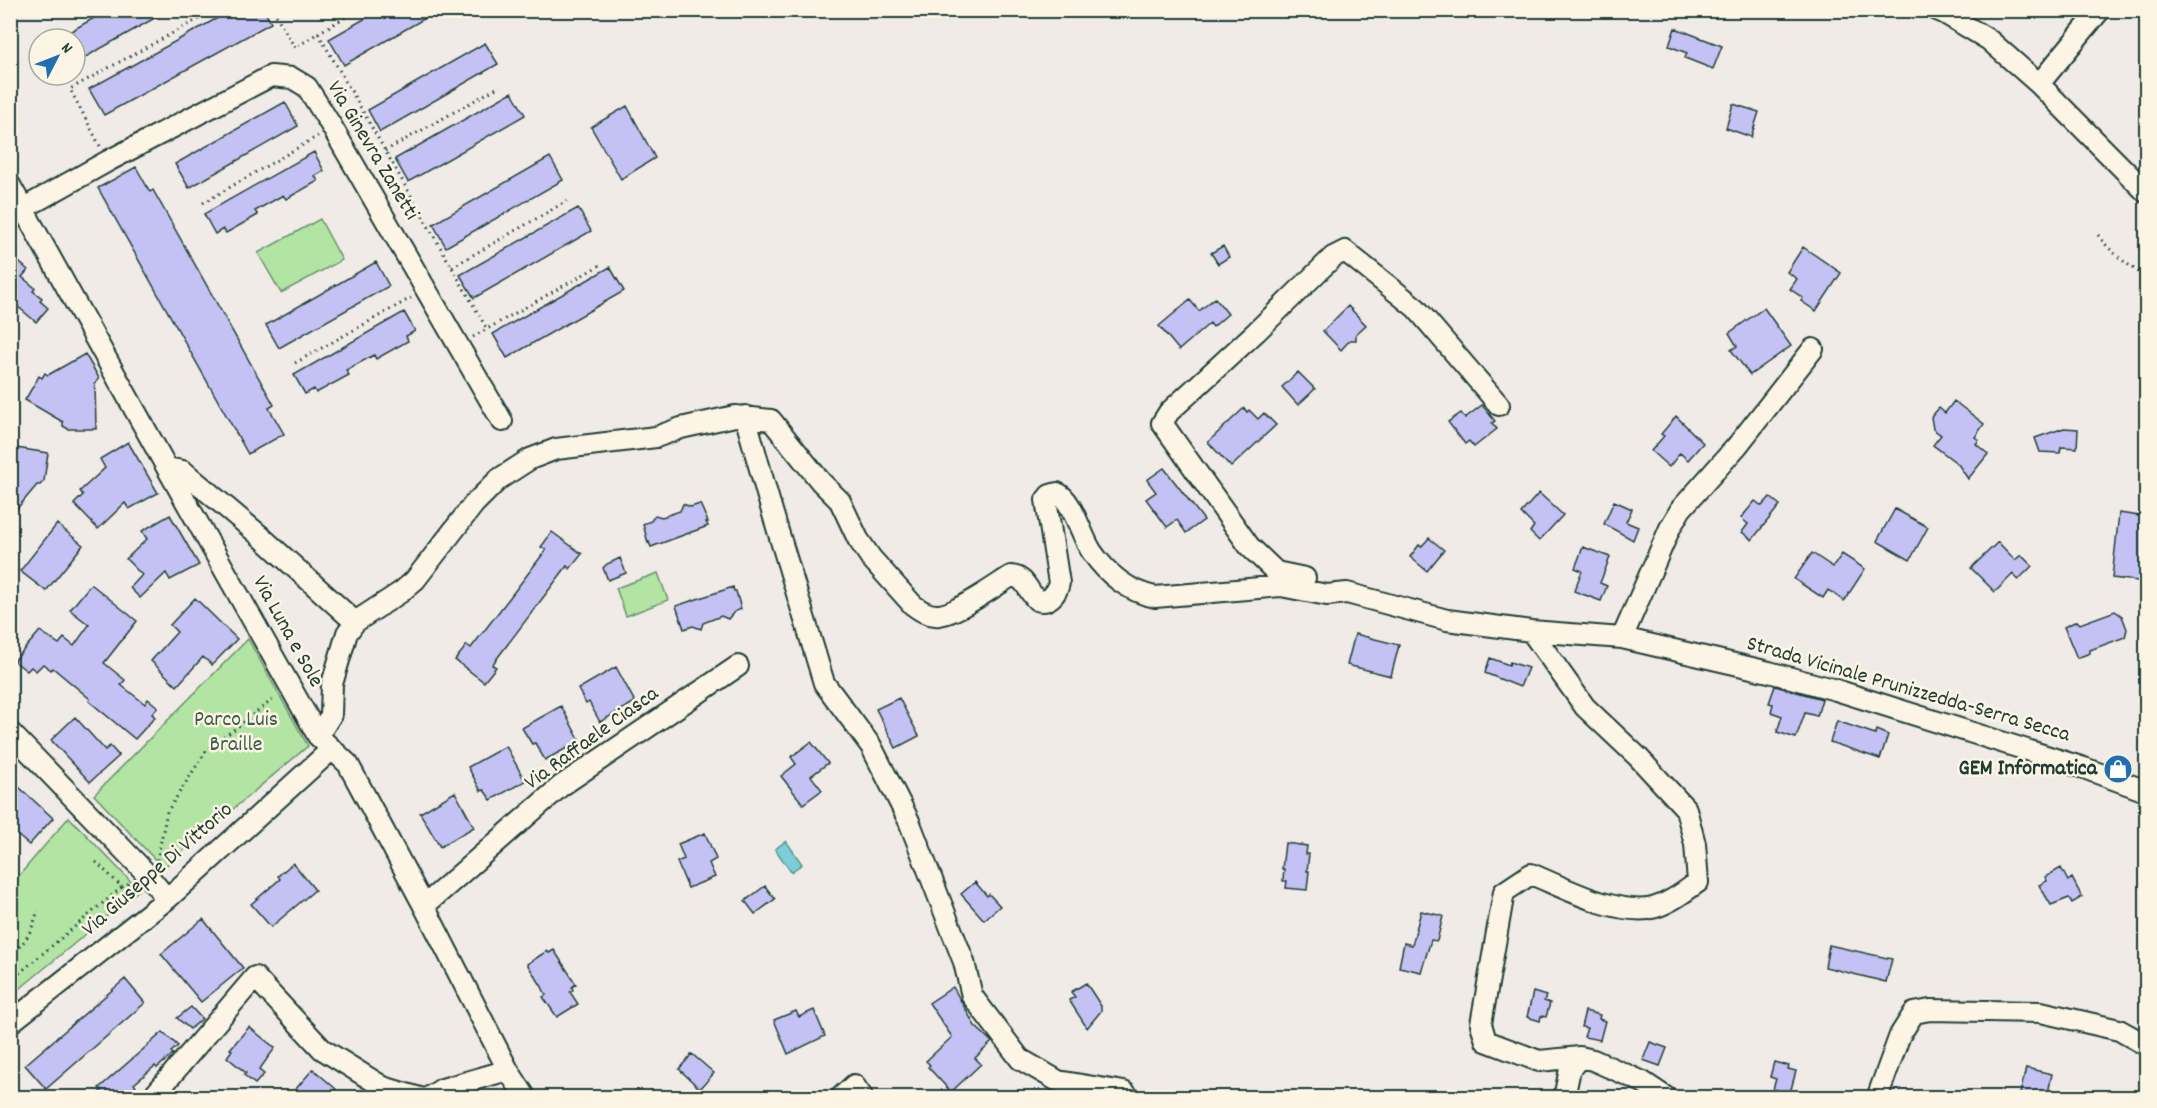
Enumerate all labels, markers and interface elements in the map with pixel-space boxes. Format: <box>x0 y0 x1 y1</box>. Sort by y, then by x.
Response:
north arrow <box>27 27 87 87</box>
text: N <box>55 38 78 59</box>
street label: Via Ginevra Zanetti <box>318 75 426 227</box>
street label: Via Luna e Sole <box>244 571 330 693</box>
street label: Strada Vicinale Prunizzedda-Serra Secca <box>1743 629 2074 751</box>
street label: Via Raffaele Ciasca <box>518 679 666 798</box>
park label: Parco Luis Braille <box>194 705 278 761</box>
shop icon: GEM Informatica <box>2102 753 2134 785</box>
place label: GEM Informatica <box>1959 754 2098 785</box>
street label: Via Giuseppe Di Vittorio <box>76 795 240 945</box>

